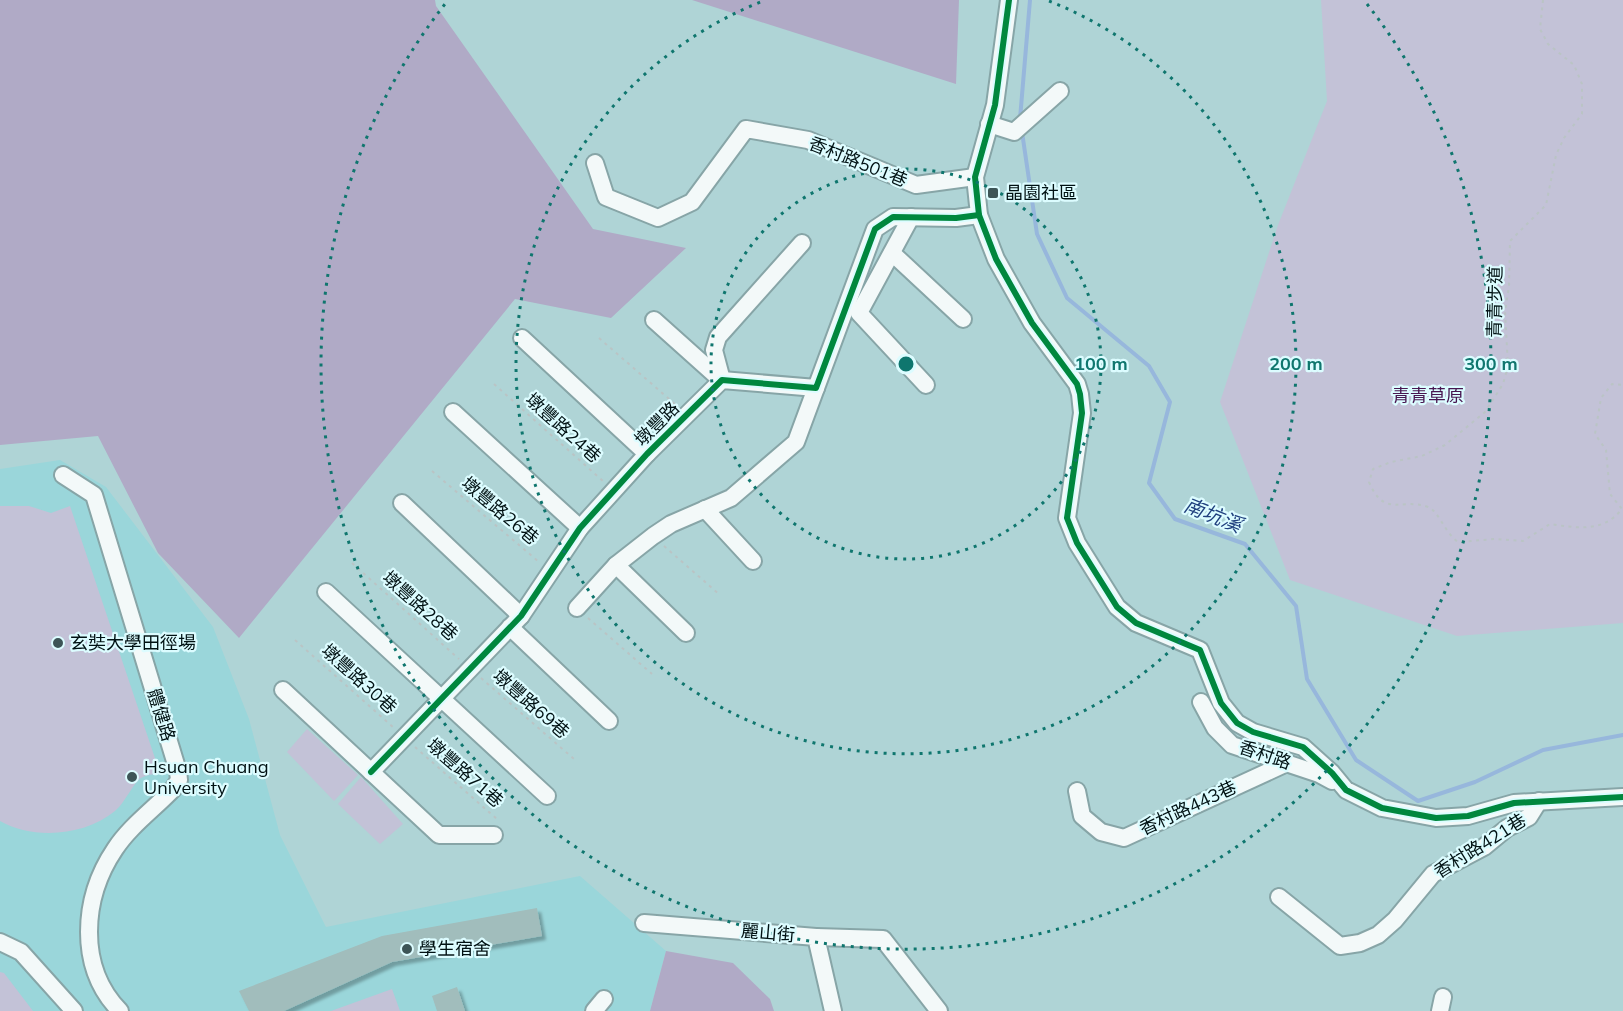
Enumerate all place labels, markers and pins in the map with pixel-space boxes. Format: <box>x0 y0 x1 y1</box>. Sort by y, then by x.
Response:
place label: 晶園社區 <box>1005 181 1077 204</box>
marker: 晶園社區 <box>986 186 1000 200</box>
centre of rings <box>896 354 916 374</box>
place label: 玄奘大學田徑場 <box>70 631 196 654</box>
marker: 玄奘大學田徑場 <box>51 636 65 650</box>
place label: Hsuan Chuang University <box>144 755 269 799</box>
marker: Hsuan Chuang University <box>125 770 139 784</box>
place label: 學生宿舍 <box>419 937 491 960</box>
marker: 學生宿舍 <box>400 942 414 956</box>

